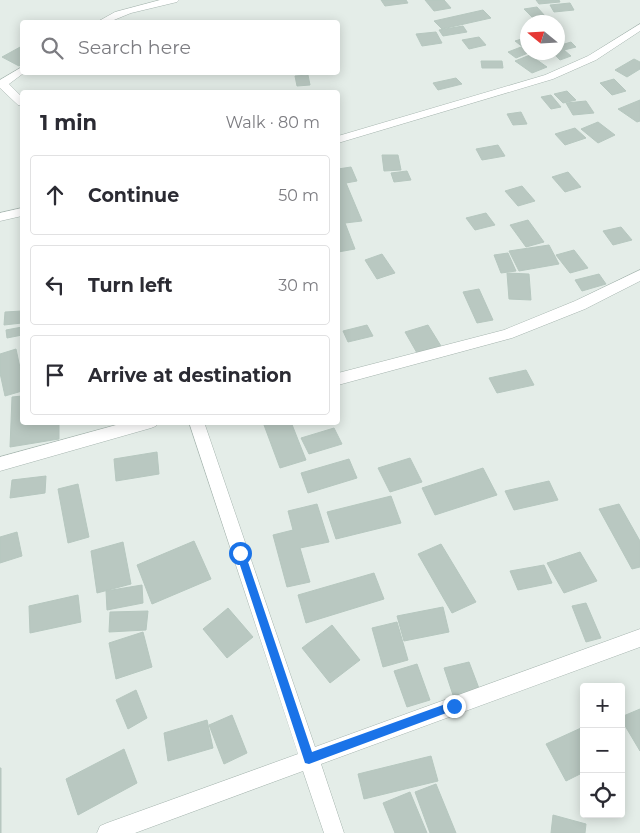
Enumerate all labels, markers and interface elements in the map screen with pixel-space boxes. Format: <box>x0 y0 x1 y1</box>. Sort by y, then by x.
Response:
north arrow <box>520 15 565 60</box>
search box <box>20 20 340 75</box>
icon: search <box>38 34 66 62</box>
text: Search here <box>78 36 191 59</box>
text: 1 min <box>40 110 97 135</box>
text: Walk · 80 m <box>225 113 320 132</box>
icon: ahead <box>41 181 69 209</box>
text: Continue <box>88 184 179 207</box>
text: 50 m <box>278 186 319 205</box>
icon: left <box>41 271 69 299</box>
text: Turn left <box>88 274 173 297</box>
text: 30 m <box>278 276 319 295</box>
icon: arrive <box>41 361 69 389</box>
text: Arrive at destination <box>88 364 292 387</box>
route start <box>229 542 252 565</box>
map controls <box>580 683 625 818</box>
button: + <box>580 683 625 728</box>
route end <box>443 695 466 718</box>
button: − <box>580 728 625 773</box>
button: locate <box>580 773 625 818</box>

